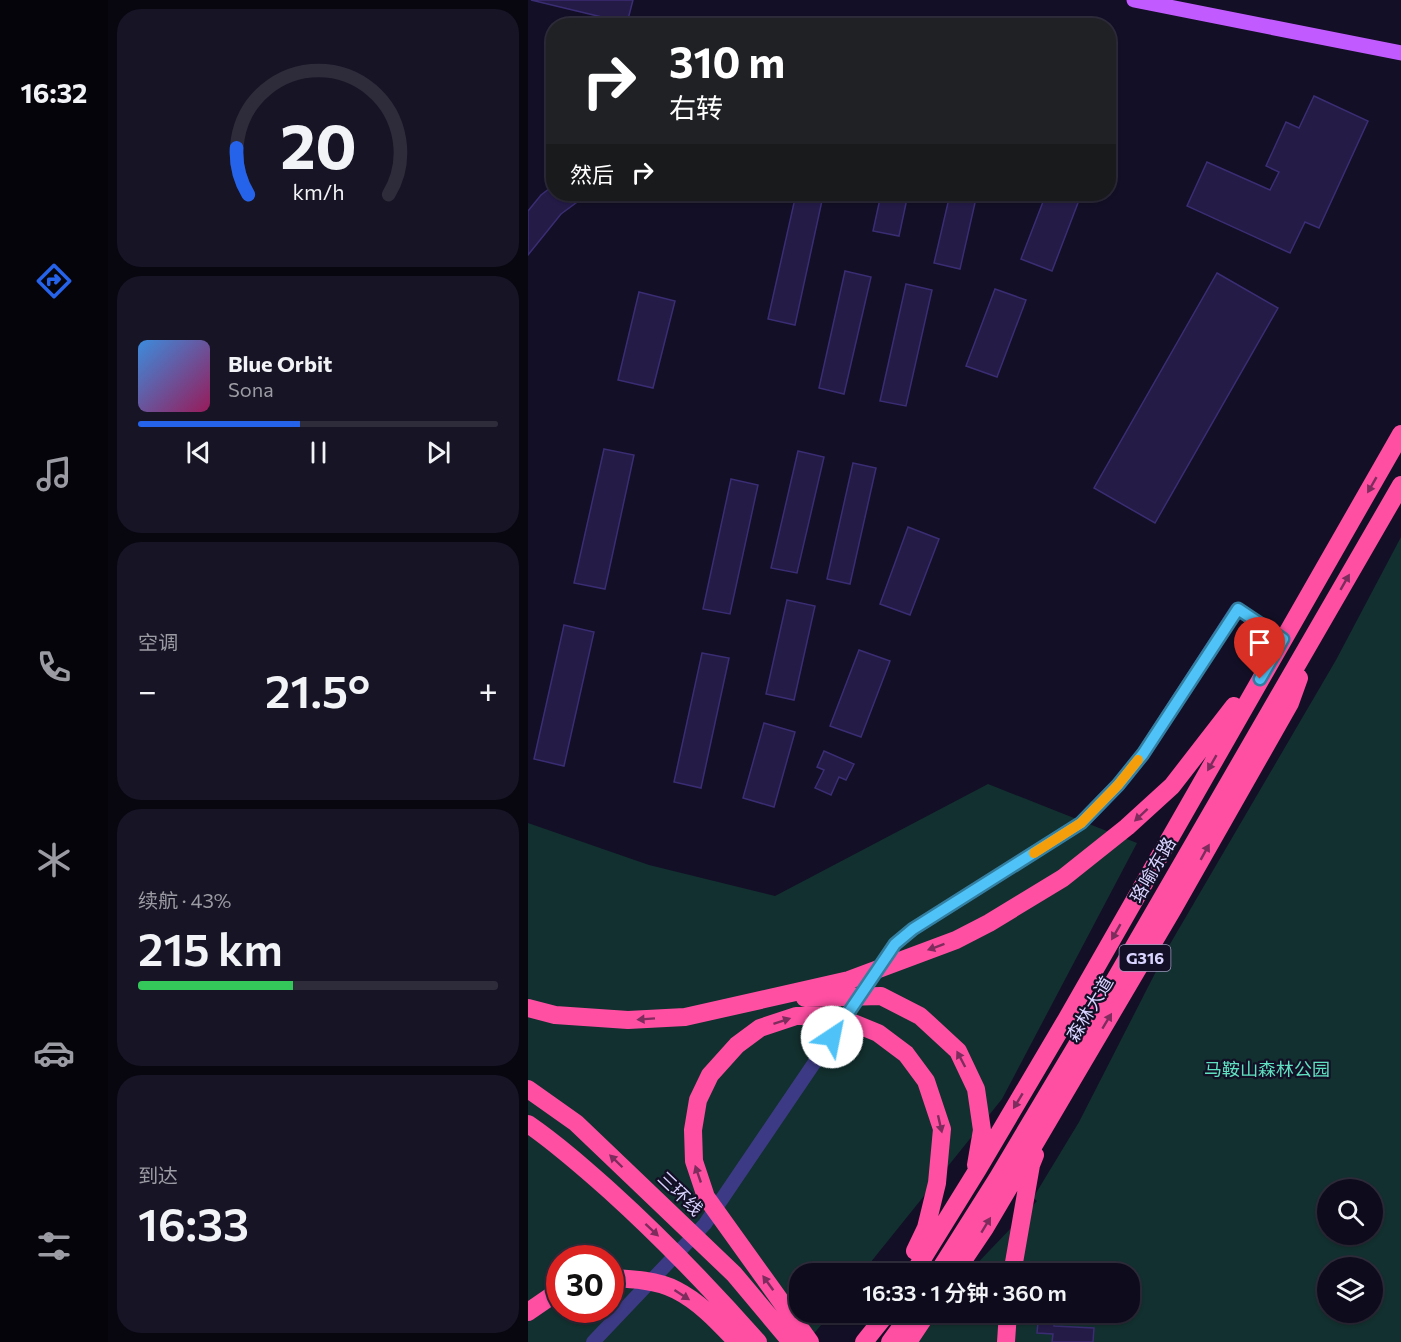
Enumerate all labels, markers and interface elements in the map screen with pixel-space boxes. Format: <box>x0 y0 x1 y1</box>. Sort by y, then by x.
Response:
text: 310 m <box>669 35 785 87</box>
icon: right <box>570 42 648 120</box>
text: 16:32 <box>21 76 87 109</box>
text: 右转 <box>669 91 723 124</box>
text: 20 <box>280 106 356 182</box>
icon: right <box>626 156 659 189</box>
text: 然后 <box>570 161 614 188</box>
text: km/h <box>292 178 344 204</box>
icon: directions <box>33 260 75 302</box>
text: Blue Orbit <box>228 350 332 377</box>
text: Sona <box>228 377 274 401</box>
icon: previous <box>182 436 215 469</box>
icon: pause <box>302 436 335 469</box>
icon: next <box>422 436 455 469</box>
icon: music <box>33 453 75 495</box>
one-way arrow <box>1367 477 1377 494</box>
one-way arrow <box>1340 573 1350 590</box>
pin <box>1234 617 1285 679</box>
icon: arrive <box>1243 626 1276 659</box>
text: 空调 <box>138 630 178 654</box>
icon: phone <box>33 646 75 688</box>
text: 21.5° <box>265 662 370 717</box>
text: − <box>138 669 157 710</box>
text: + <box>479 669 498 710</box>
one-way arrow <box>1207 755 1217 772</box>
one-way arrow <box>1133 808 1148 822</box>
street label: 珞喻东路 <box>1125 833 1180 906</box>
icon: climate <box>33 839 75 881</box>
one-way arrow <box>1200 844 1210 861</box>
text: 续航 · 43% <box>138 888 231 912</box>
text: 215 km <box>138 920 283 975</box>
one-way arrow <box>1111 924 1121 941</box>
one-way arrow <box>927 943 945 952</box>
road number: G316 <box>1120 945 1170 971</box>
street label: 森林大道 <box>1061 972 1117 1045</box>
position arrow <box>800 1005 864 1069</box>
one-way arrow <box>1102 1013 1113 1029</box>
one-way arrow <box>637 1015 656 1024</box>
one-way arrow <box>773 1015 791 1025</box>
icon: car <box>33 1032 75 1074</box>
one-way arrow <box>956 1050 966 1067</box>
park label: 马鞍山森林公园 <box>1204 1058 1330 1080</box>
one-way arrow <box>1013 1093 1023 1110</box>
one-way arrow <box>935 1115 945 1133</box>
one-way arrow <box>608 1154 623 1168</box>
text: 到达 <box>138 1163 178 1187</box>
one-way arrow <box>693 1165 703 1183</box>
street label: 三环线 <box>654 1167 708 1220</box>
map controls <box>1317 1179 1383 1323</box>
button: search <box>1317 1179 1383 1245</box>
text: 16:33 <box>138 1195 249 1250</box>
one-way arrow <box>981 1216 992 1233</box>
one-way arrow <box>645 1223 660 1237</box>
icon: filters <box>33 1225 75 1267</box>
speed limit sign: 30 <box>546 1245 624 1323</box>
button: layers <box>1317 1257 1383 1323</box>
one-way arrow <box>762 1276 774 1292</box>
text: 16:33 · 1 分钟 · 360 m <box>862 1279 1067 1306</box>
one-way arrow <box>674 1289 690 1301</box>

